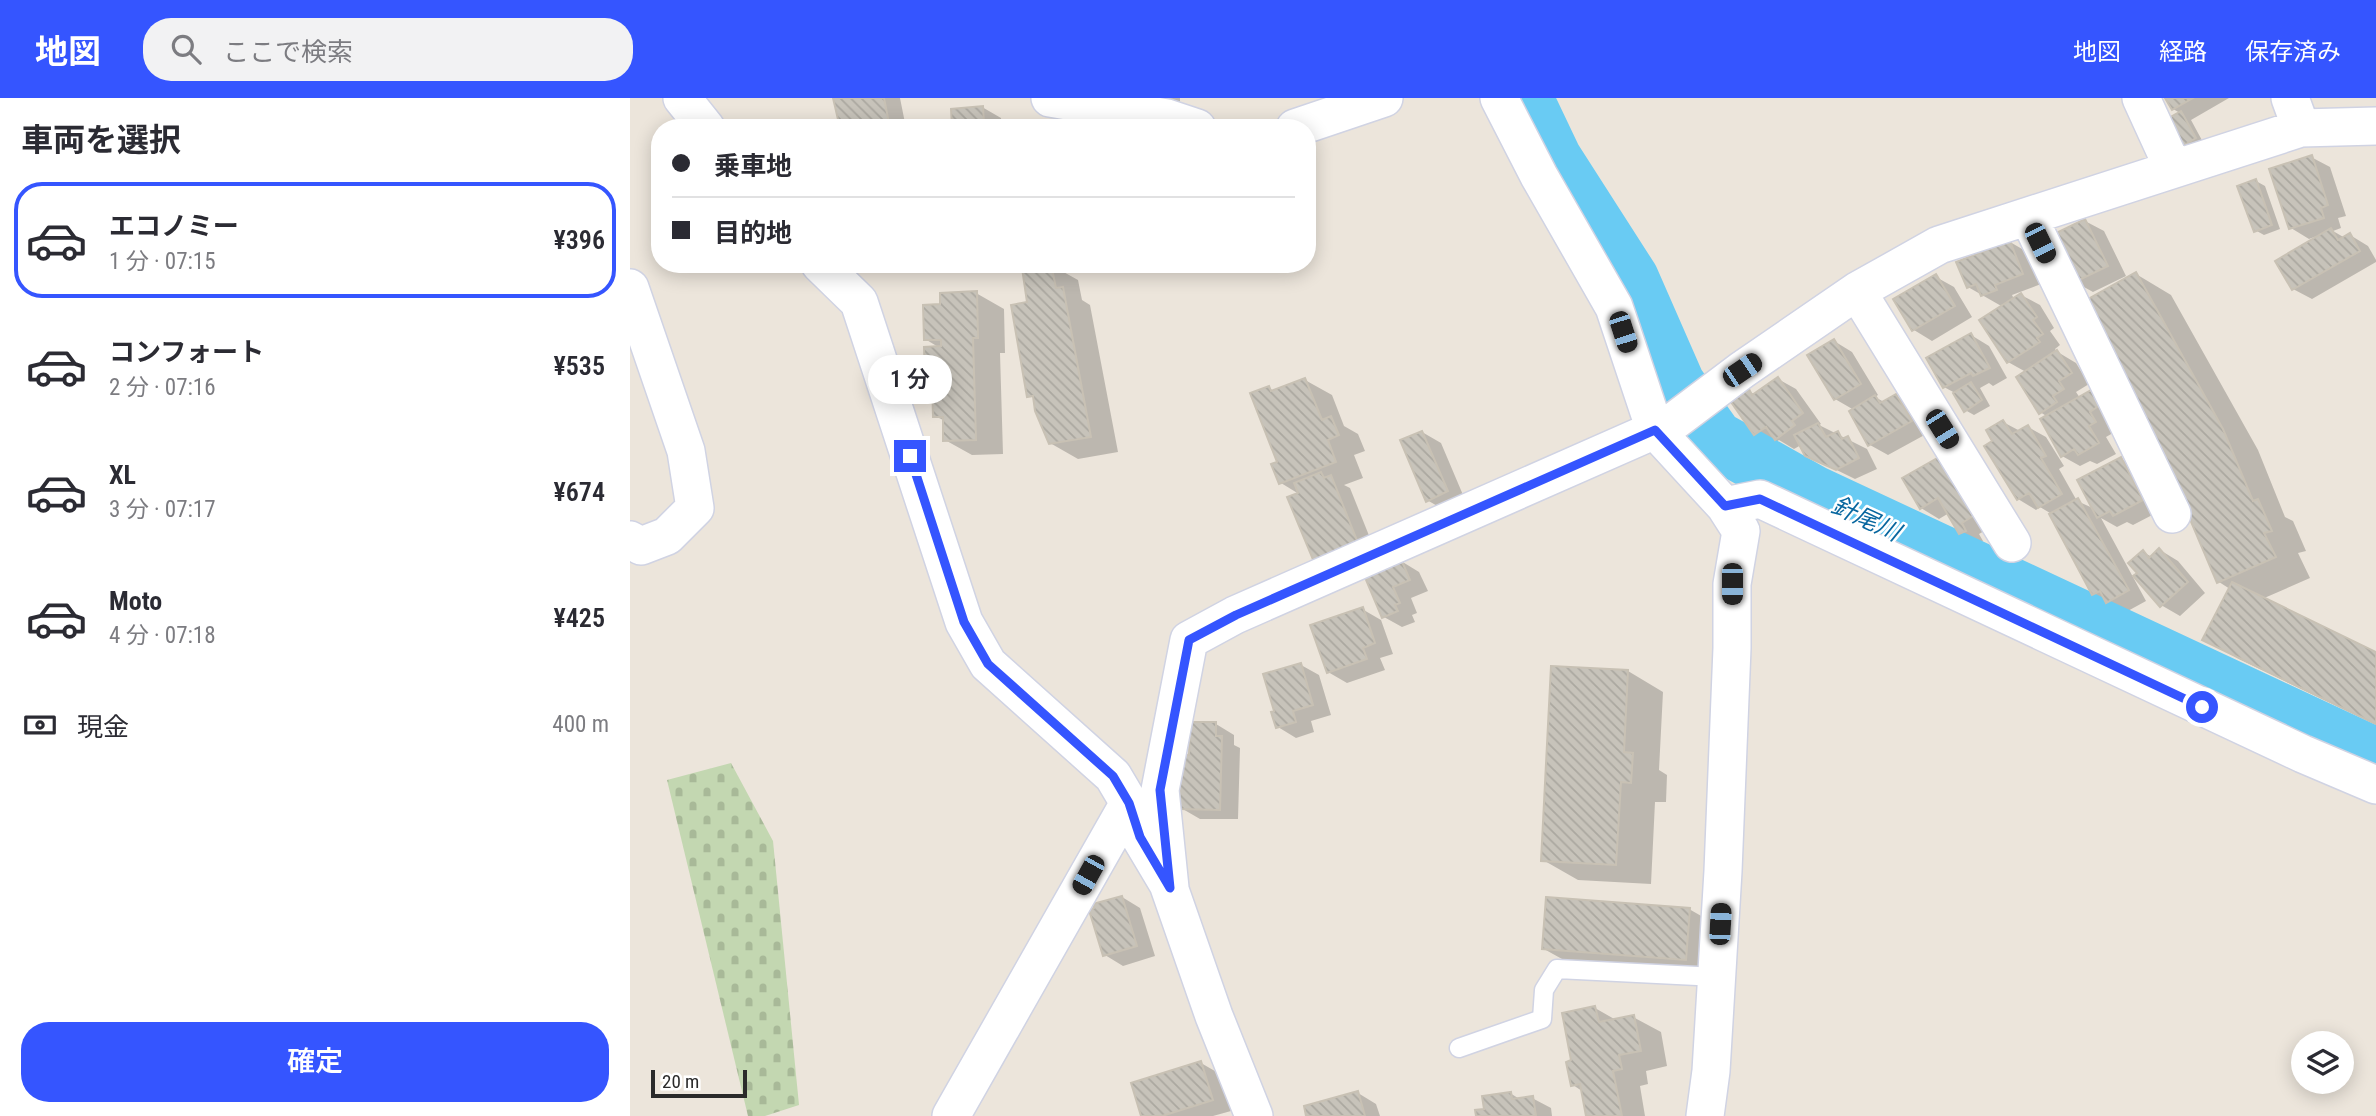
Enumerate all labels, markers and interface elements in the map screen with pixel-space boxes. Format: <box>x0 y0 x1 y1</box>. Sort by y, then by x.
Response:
search box <box>143 18 633 81</box>
icon: search <box>167 30 205 68</box>
text: 地図 <box>35 32 101 71</box>
text: ここで検索 <box>223 37 353 67</box>
text: 地図 <box>2073 38 2121 66</box>
text: 経路 <box>2159 38 2207 66</box>
text: 保存済み <box>2245 38 2341 66</box>
text: 車両を選択 <box>21 121 181 159</box>
text: 乗車地 <box>714 151 792 181</box>
icon: car <box>25 209 88 272</box>
text: エコノミー <box>109 211 239 241</box>
text: 目的地 <box>714 218 792 248</box>
car <box>2022 220 2059 266</box>
text: ¥396 <box>553 225 605 255</box>
text: 1 分 · 07:15 <box>109 248 216 275</box>
car <box>1607 309 1640 355</box>
icon: car <box>25 335 88 398</box>
text: コンフォート <box>109 337 264 367</box>
car <box>1719 350 1766 390</box>
text: ¥535 <box>553 351 605 381</box>
callout: 1 分 <box>868 354 952 404</box>
text: 1 分 <box>890 366 930 393</box>
text: 2 分 · 07:16 <box>109 374 216 401</box>
car <box>1922 406 1963 452</box>
route end <box>894 440 926 472</box>
text: XL <box>109 460 136 490</box>
icon: car <box>25 461 88 524</box>
text: ¥674 <box>553 477 605 507</box>
water label: 針尾川 <box>1827 491 1907 548</box>
text: 3 分 · 07:17 <box>109 496 216 523</box>
car <box>1722 563 1743 605</box>
text: Moto <box>109 586 162 616</box>
icon: car <box>25 587 88 650</box>
text: ¥425 <box>553 603 605 633</box>
text: 4 分 · 07:18 <box>109 622 216 649</box>
route start <box>2186 691 2218 723</box>
icon: cash <box>21 706 59 744</box>
text: 400 m <box>552 711 609 738</box>
text: 現金 <box>77 712 129 742</box>
car <box>1069 852 1108 898</box>
car <box>1709 902 1732 946</box>
button: 確定 <box>21 1022 609 1102</box>
map controls <box>2291 1031 2354 1094</box>
button: layers <box>2291 1031 2354 1094</box>
scale bar <box>651 1067 747 1099</box>
text: 20 m <box>662 1070 699 1093</box>

